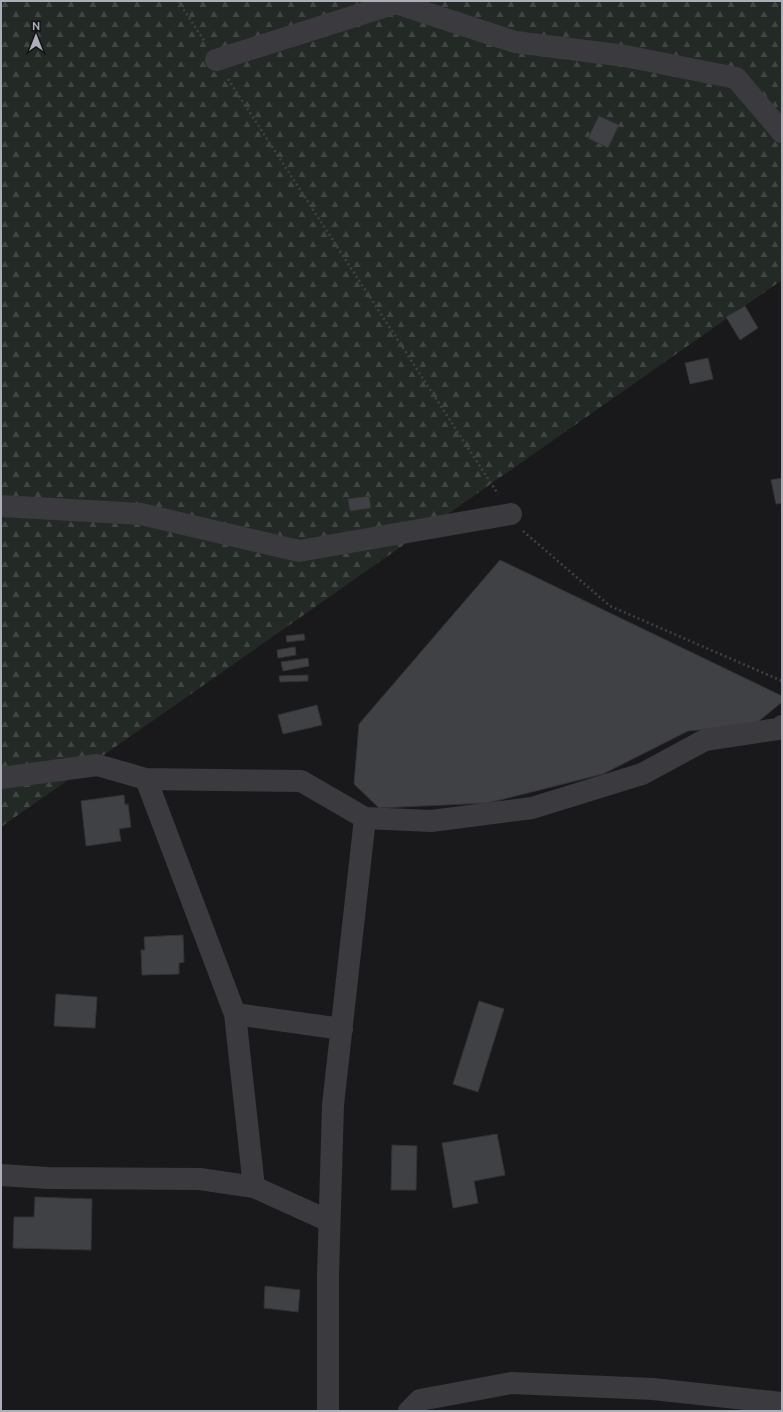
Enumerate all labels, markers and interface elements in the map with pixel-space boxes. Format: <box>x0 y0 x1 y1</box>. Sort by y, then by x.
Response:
north arrow <box>16 16 56 56</box>
text: N <box>32 20 40 32</box>

